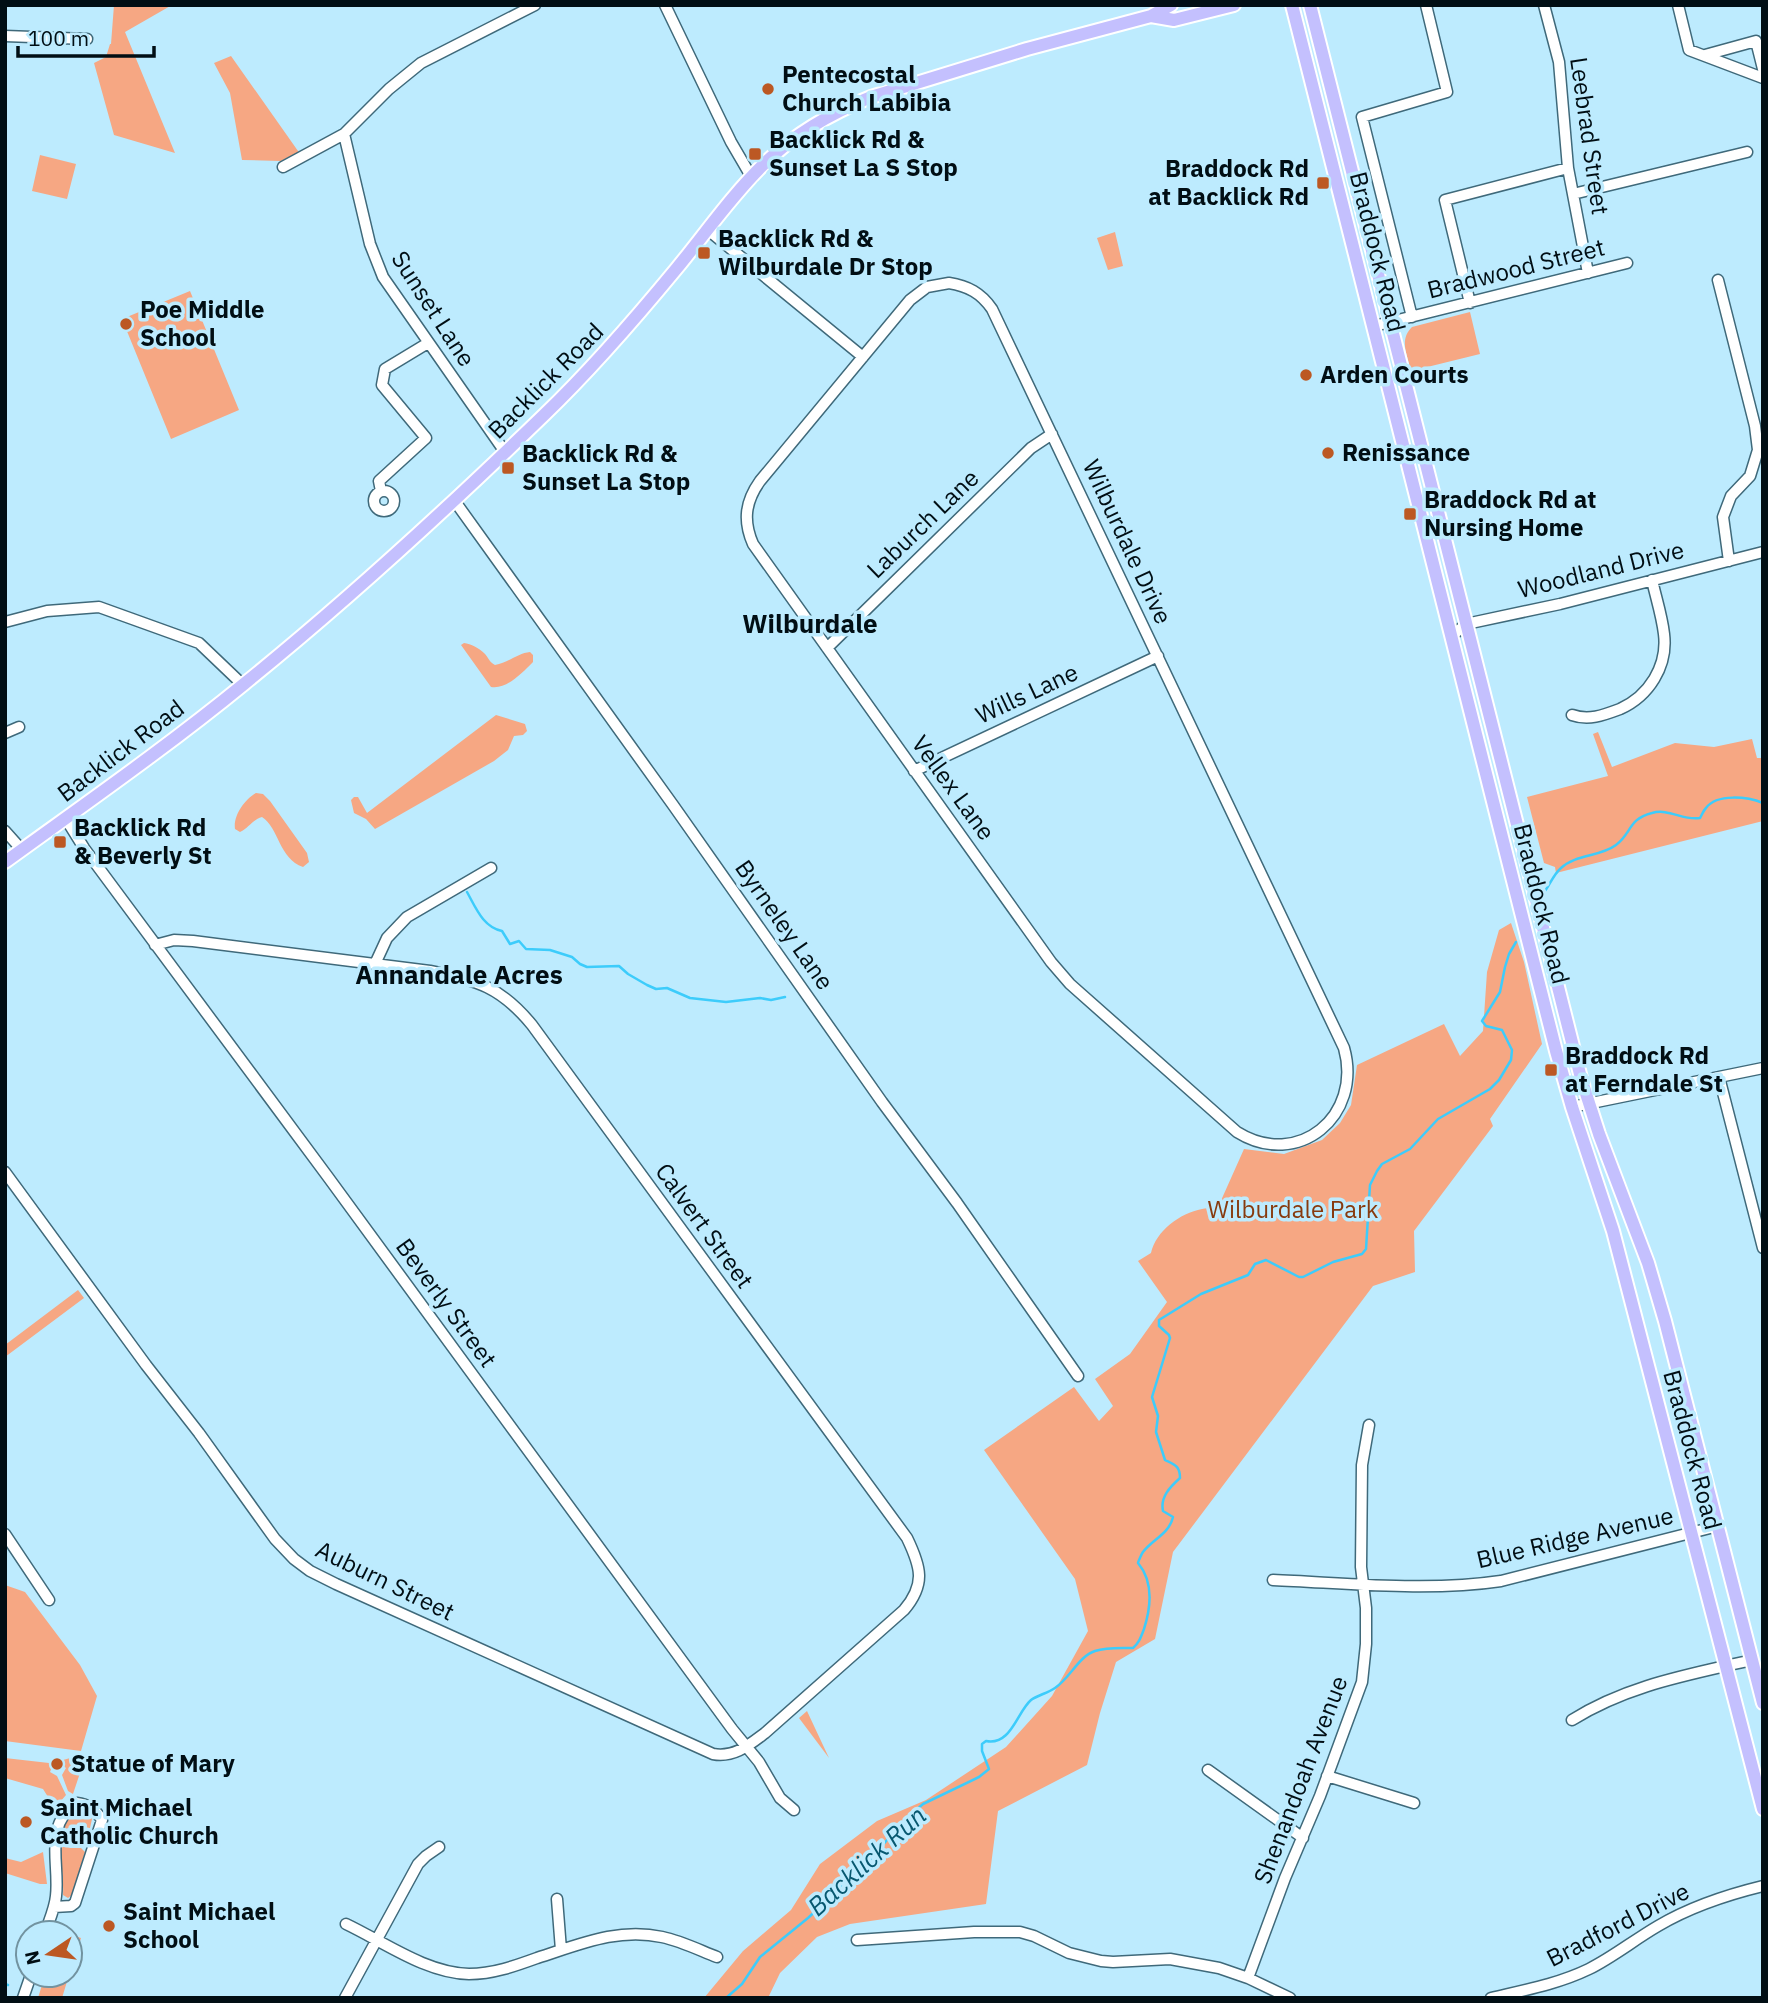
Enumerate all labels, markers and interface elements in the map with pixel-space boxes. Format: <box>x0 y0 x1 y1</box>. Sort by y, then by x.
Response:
scale bar <box>18 14 154 58</box>
text: 100 m <box>28 24 89 52</box>
street label: Leebrad Street <box>1563 55 1617 217</box>
place label: Pentecostal Church Labibia <box>782 58 951 118</box>
marker: Pentecostal Church Labibia <box>760 81 776 97</box>
place label: Backlick Rd & Sunset La S Stop <box>769 123 958 183</box>
marker: Backlick Rd & Sunset La S Stop <box>747 146 763 162</box>
place label: Braddock Rd at Backlick Rd <box>1148 152 1309 212</box>
street label: Braddock Road <box>1343 168 1413 335</box>
marker: Braddock Rd at Backlick Rd <box>1315 175 1331 191</box>
place label: Backlick Rd & Wilburdale Dr Stop <box>718 222 933 282</box>
street label: Bradwood Street <box>1424 231 1608 306</box>
street label: Sunset Lane <box>385 244 483 372</box>
marker: Backlick Rd & Wilburdale Dr Stop <box>696 245 712 261</box>
place label: Poe Middle School <box>140 293 264 353</box>
street label: Backlick Road <box>480 315 610 445</box>
marker: Poe Middle School <box>118 316 134 332</box>
place label: Arden Courts <box>1320 358 1469 390</box>
marker: Arden Courts <box>1298 367 1314 383</box>
place label: Renissance <box>1342 436 1470 468</box>
place label: Backlick Rd & Sunset La Stop <box>522 437 690 497</box>
marker: Renissance <box>1320 445 1336 461</box>
street label: Wilburdale Drive <box>1076 454 1180 629</box>
marker: Backlick Rd & Sunset La Stop <box>500 460 516 476</box>
street label: Laburch Lane <box>859 462 985 585</box>
place label: Braddock Rd at Nursing Home <box>1424 483 1596 543</box>
marker: Braddock Rd at Nursing Home <box>1402 506 1418 522</box>
street label: Woodland Drive <box>1514 533 1687 605</box>
district label: Wilburdale <box>742 606 878 640</box>
street label: Wills Lane <box>970 655 1083 731</box>
street label: Backlick Road <box>50 692 190 809</box>
street label: Vellex Lane <box>905 729 1003 846</box>
place label: Backlick Rd & Beverly St <box>74 811 212 871</box>
street label: Braddock Road <box>1507 820 1577 987</box>
marker: Backlick Rd & Beverly St <box>52 834 68 850</box>
street label: Byrneley Lane <box>728 853 841 996</box>
district label: Annandale Acres <box>355 957 563 991</box>
place label: Braddock Rd at Ferndale St <box>1565 1039 1723 1099</box>
marker: Braddock Rd at Ferndale St <box>1543 1062 1559 1078</box>
street label: Calvert Street <box>648 1156 761 1295</box>
park label: Wilburdale Park <box>1208 1193 1379 1225</box>
street label: Beverly Street <box>389 1232 504 1373</box>
street label: Braddock Road <box>1656 1366 1730 1533</box>
street label: Blue Ridge Avenue <box>1473 1499 1677 1575</box>
street label: Auburn Street <box>311 1533 460 1627</box>
street label: Shenandoah Avenue <box>1246 1671 1355 1888</box>
place label: Statue of Mary <box>71 1747 235 1779</box>
marker: Statue of Mary <box>49 1756 65 1772</box>
place label: Saint Michael Catholic Church <box>40 1791 219 1851</box>
water label: Backlick Run <box>800 1798 933 1923</box>
marker: Saint Michael Catholic Church <box>18 1814 34 1830</box>
street label: Bradford Drive <box>1541 1874 1694 1974</box>
place label: Saint Michael School <box>123 1895 275 1955</box>
marker: Saint Michael School <box>101 1918 117 1934</box>
north arrow <box>14 1919 84 1989</box>
text: N <box>19 1948 46 1967</box>

